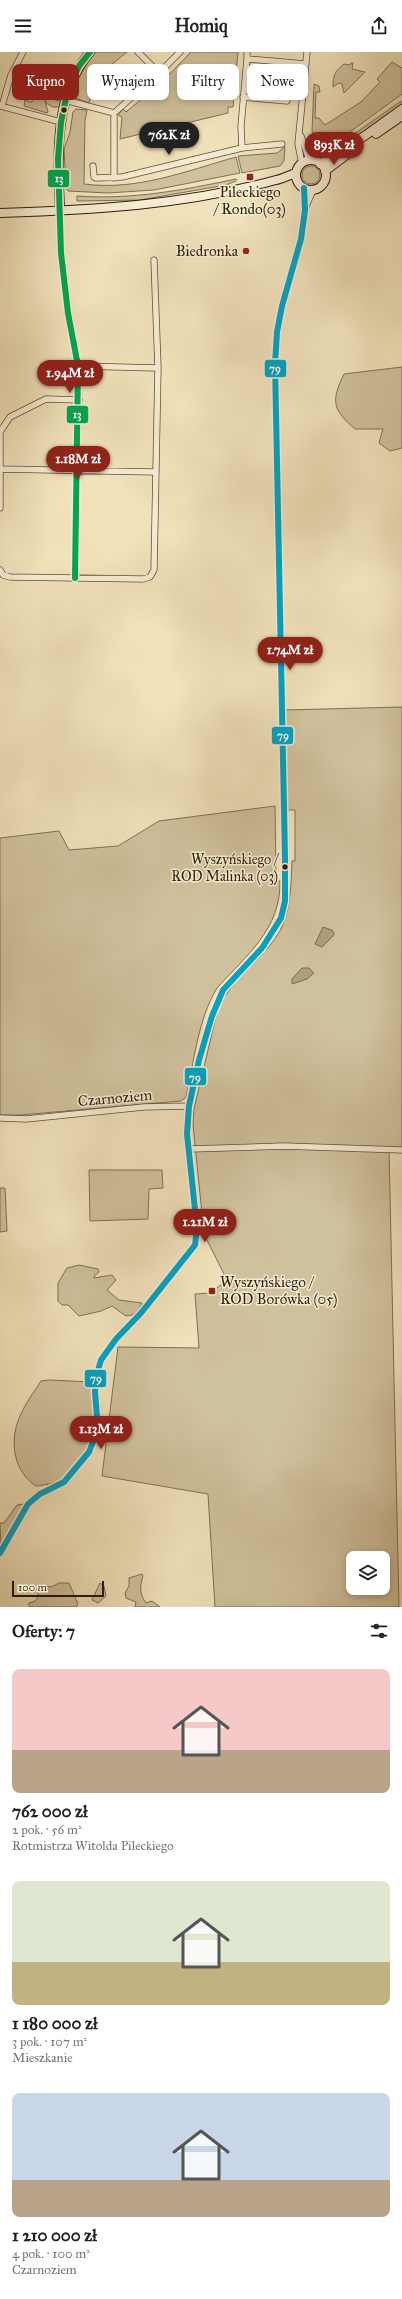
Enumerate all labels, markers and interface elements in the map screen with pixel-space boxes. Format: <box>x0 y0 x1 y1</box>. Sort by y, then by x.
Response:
icon: menu <box>12 15 34 37</box>
text: Homiq <box>174 15 228 37</box>
icon: share <box>368 15 390 37</box>
chip: Kupno <box>12 64 79 100</box>
chip: Wynajem <box>87 64 169 100</box>
chip: Filtry <box>177 64 239 100</box>
chip: Nowe <box>247 64 308 100</box>
unlabelled marker <box>59 105 69 115</box>
pin: 762K zł <box>132 122 206 156</box>
text: 762K zł <box>148 127 190 143</box>
pin: 893K zł <box>297 132 371 166</box>
text: 893K zł <box>314 137 354 153</box>
line badge: 13 <box>47 169 70 188</box>
text: 13 <box>55 172 63 186</box>
marker: Pileckiego / Rondo(03) <box>245 172 255 182</box>
place label: Pileckiego / Rondo(03) <box>213 183 286 219</box>
place label: Biedronka <box>176 242 239 260</box>
marker: Biedronka <box>241 246 251 256</box>
line badge: 79 <box>264 359 287 378</box>
pin: 1.94M zł <box>29 360 111 394</box>
text: 79 <box>269 362 281 376</box>
text: 1.94M zł <box>46 365 94 381</box>
line badge: 13 <box>66 405 89 424</box>
text: 13 <box>73 408 81 422</box>
pin: 1.18M zł <box>37 446 119 480</box>
text: 1.18M zł <box>55 451 101 467</box>
pin: 1.74M zł <box>249 637 331 671</box>
text: 1.74M zł <box>267 642 313 658</box>
line badge: 79 <box>271 726 294 745</box>
text: 79 <box>277 729 289 743</box>
place label: Wyszyńskiego / ROD Malinka (03) <box>171 851 279 886</box>
marker: Wyszyńskiego / ROD Malinka (03) <box>280 862 290 872</box>
line badge: 79 <box>184 1067 207 1086</box>
text: 79 <box>189 1071 201 1085</box>
street label: Czarnoziem <box>77 1086 153 1110</box>
pin: 1.21M zł <box>164 1209 246 1243</box>
text: 1.21M zł <box>182 1214 228 1230</box>
place label: Wyszyńskiego / ROD Borówka (05) <box>220 1273 338 1309</box>
marker: Wyszyńskiego / ROD Borówka (05) <box>207 1286 217 1296</box>
line badge: 79 <box>84 1369 107 1388</box>
text: 79 <box>90 1372 102 1386</box>
pin: 1.13M zł <box>60 1416 142 1450</box>
text: 1.13M zł <box>79 1421 123 1437</box>
map controls <box>346 1551 390 1595</box>
button: layers <box>346 1551 390 1595</box>
scale bar <box>12 1579 104 1598</box>
text: 100 m <box>18 1581 47 1594</box>
icon: filters <box>368 1620 390 1642</box>
text: Oferty: 7 <box>12 1621 75 1642</box>
icon: home <box>165 1695 237 1767</box>
text: 762 000 zł <box>12 1801 88 1822</box>
text: 2 pok. · 56 m² <box>12 1822 82 1838</box>
text: Rotmistrza Witolda Pileckiego <box>12 1838 174 1854</box>
icon: home <box>165 1907 237 1979</box>
text: 1 180 000 zł <box>12 2013 98 2034</box>
text: 3 pok. · 107 m² <box>12 2034 87 2050</box>
text: Mieszkanie <box>12 2050 73 2066</box>
icon: home <box>165 2119 237 2191</box>
text: 1 210 000 zł <box>12 2225 97 2246</box>
text: 4 pok. · 100 m² <box>12 2246 90 2262</box>
text: Czarnoziem <box>12 2262 77 2278</box>

